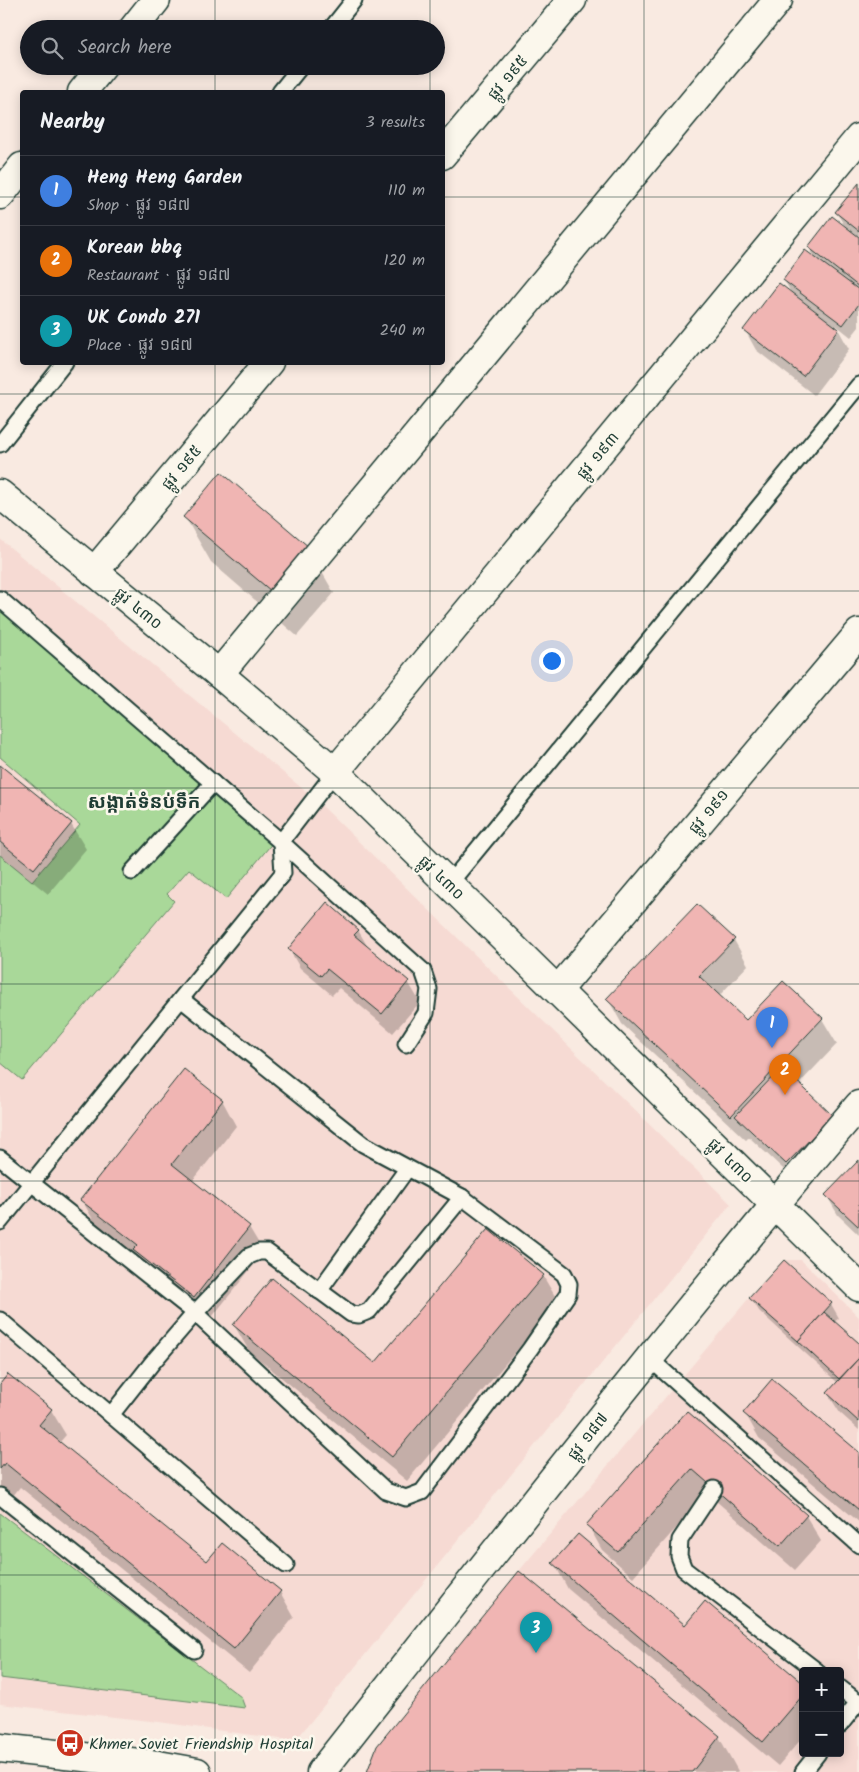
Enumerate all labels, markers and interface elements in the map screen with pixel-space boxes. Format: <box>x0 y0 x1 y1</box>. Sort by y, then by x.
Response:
search box <box>20 20 445 75</box>
text: Search here <box>78 33 172 63</box>
icon: search <box>38 34 66 62</box>
street label: ផ្លូវ ១៩៥ <box>482 50 535 106</box>
text: Nearby <box>40 106 105 139</box>
text: 3 results <box>366 110 425 135</box>
text: Heng Heng Garden <box>87 163 242 193</box>
text: 1 <box>54 178 58 203</box>
text: 110 m <box>388 178 425 203</box>
text: Shop · ផ្លូវ ១៨៧ <box>87 193 190 218</box>
text: Korean bbq <box>87 233 182 263</box>
text: 2 <box>51 248 61 273</box>
text: 120 m <box>384 248 425 273</box>
text: Restaurant · ផ្លូវ ១៨៧ <box>87 263 231 288</box>
text: UK Condo 271 <box>87 303 200 333</box>
text: 3 <box>52 318 60 343</box>
text: 240 m <box>380 318 425 343</box>
text: Place · ផ្លូវ ១៨៧ <box>87 333 193 358</box>
street label: ផ្លូវ ១៩៣ <box>571 427 626 486</box>
street label: ផ្លូវ ១៩៥ <box>156 440 209 496</box>
street label: ផ្លូវ ៤៣០ <box>108 582 168 637</box>
your location <box>539 648 565 674</box>
street label: ផ្លូវ ១៩១ <box>683 784 736 840</box>
district label: សង្កាត់ទំនប់ទឹក <box>87 788 201 818</box>
street label: ផ្លូវ ៤៣០ <box>412 850 470 907</box>
pin: 1 <box>756 1007 788 1048</box>
pin: 2 <box>769 1054 801 1095</box>
street label: ផ្លូវ ៤៣០ <box>701 1132 759 1190</box>
street label: ផ្លូវ ១៨៧ <box>562 1408 615 1467</box>
pin: 3 <box>520 1612 552 1653</box>
map controls <box>799 1667 844 1757</box>
button: + <box>799 1667 844 1712</box>
button: − <box>799 1712 844 1757</box>
bus stop icon: Khmer Soviet Friendship Hospital <box>55 1728 85 1758</box>
place label: Khmer Soviet Friendship Hospital <box>89 1732 313 1757</box>

